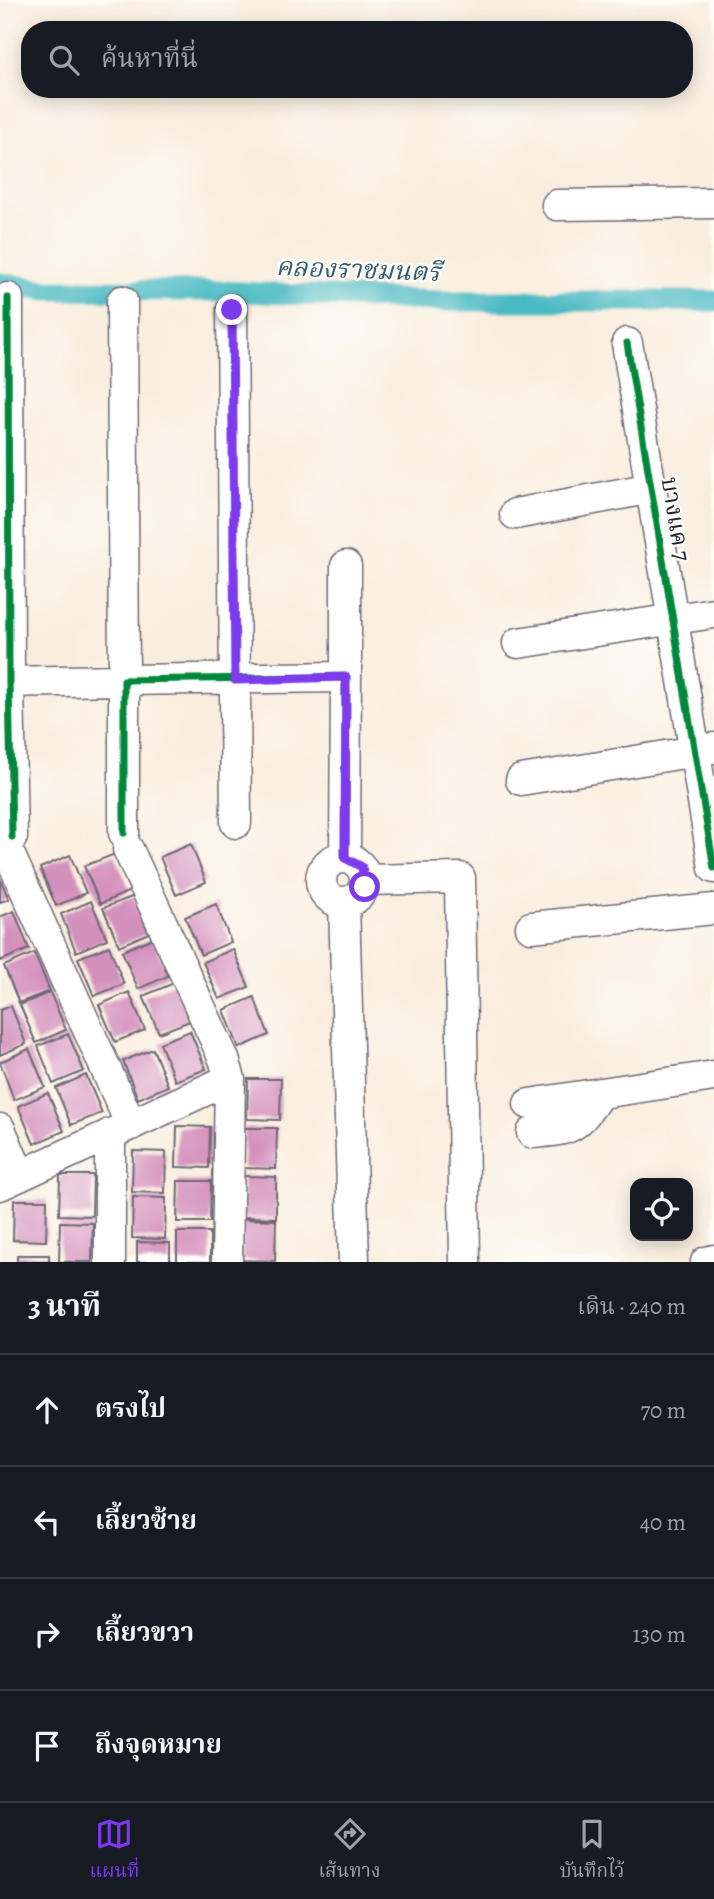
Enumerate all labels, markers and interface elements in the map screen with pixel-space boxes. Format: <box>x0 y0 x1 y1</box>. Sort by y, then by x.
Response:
search box <box>21 21 693 98</box>
icon: search <box>45 41 83 79</box>
text: ค้นหาที่นี่ <box>101 41 198 76</box>
water label: คลองราชมนตรี <box>275 249 445 290</box>
route end <box>216 294 247 325</box>
street label: บางแค 7 <box>654 475 699 564</box>
route start <box>349 871 380 902</box>
map controls <box>630 1178 693 1241</box>
button: locate <box>630 1178 693 1241</box>
text: 3 นาที <box>28 1286 101 1326</box>
text: เดิน · 240 m <box>577 1291 686 1322</box>
icon: ahead <box>28 1391 66 1429</box>
text: ตรงไป <box>95 1391 166 1426</box>
text: 70 m <box>640 1395 686 1426</box>
icon: left <box>28 1503 66 1541</box>
text: เลี้ยวซ้าย <box>95 1503 197 1538</box>
text: 40 m <box>640 1507 686 1538</box>
icon: right <box>28 1615 66 1653</box>
text: เลี้ยวขวา <box>95 1615 194 1650</box>
text: 130 m <box>633 1619 686 1650</box>
icon: arrive <box>28 1727 66 1765</box>
text: ถึงจุดหมาย <box>95 1727 222 1762</box>
tab: แผนที่ <box>90 1815 139 1887</box>
tab: เส้นทาง <box>319 1815 380 1887</box>
tab: บันทึกไว้ <box>560 1815 624 1887</box>

